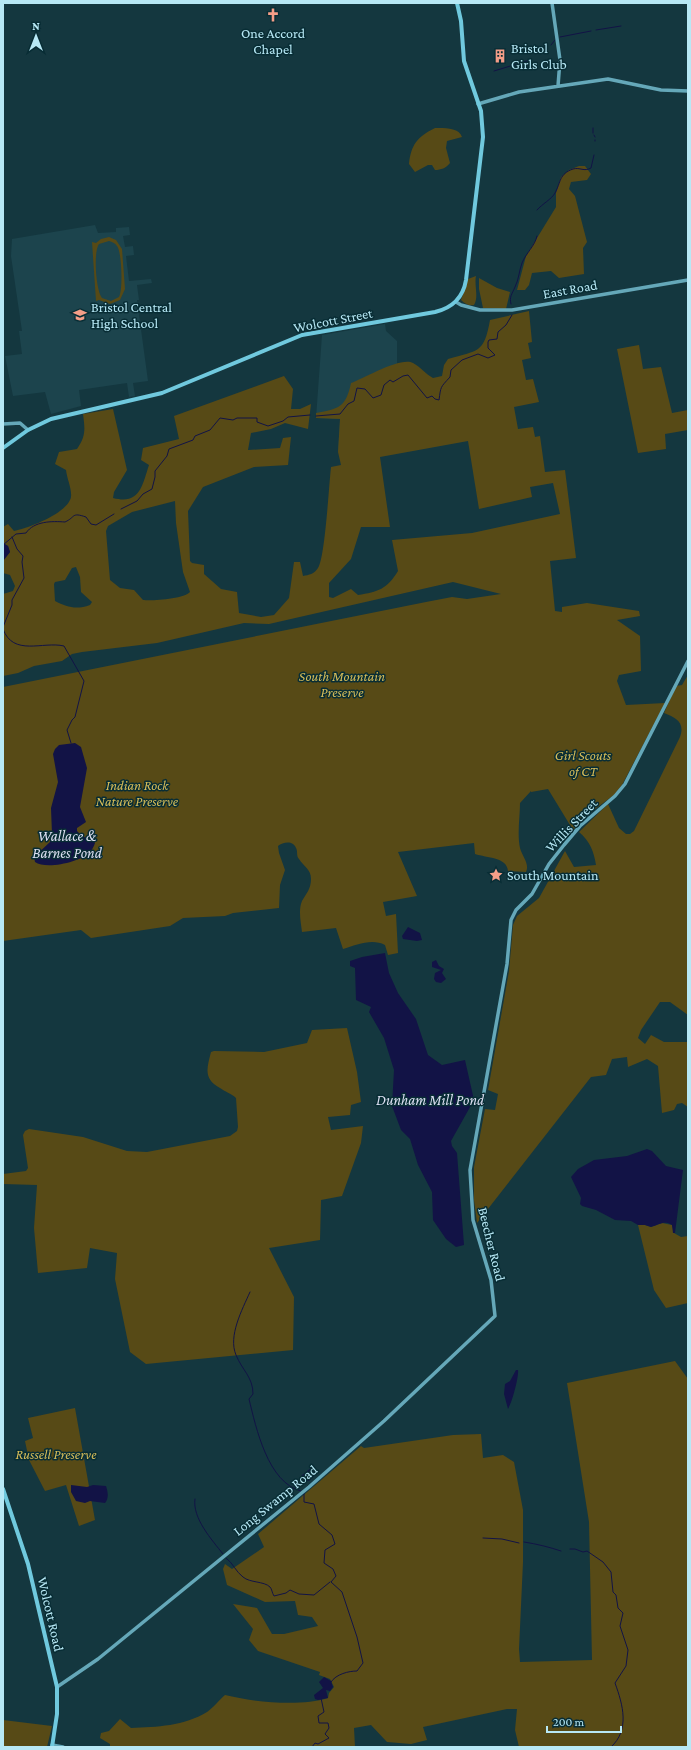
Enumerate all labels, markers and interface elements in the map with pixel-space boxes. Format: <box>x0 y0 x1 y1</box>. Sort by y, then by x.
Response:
church icon: One Accord Chapel <box>265 7 281 23</box>
north arrow <box>16 16 56 56</box>
text: N <box>32 20 40 32</box>
place label: One Accord Chapel <box>241 25 306 57</box>
place label: Bristol Girls Club <box>511 40 567 72</box>
building icon: Bristol Girls Club <box>492 48 508 64</box>
street label: East Road <box>541 276 599 302</box>
place label: Bristol Central High School <box>91 299 172 331</box>
street label: Wolcott Street <box>292 304 374 336</box>
school or university icon: Bristol Central High School <box>72 307 88 323</box>
park label: South Mountain Preserve <box>299 668 385 700</box>
park label: Girl Scouts of CT <box>555 747 612 779</box>
park label: Indian Rock Nature Preserve <box>96 777 179 809</box>
street label: Willis Street <box>542 795 601 855</box>
water label: Wallace & Barnes Pond <box>32 828 103 861</box>
place icon: South Mountain <box>488 867 504 883</box>
place label: South Mountain <box>507 867 599 883</box>
water label: Dunham Mill Pond <box>376 1092 485 1108</box>
street label: Beecher Road <box>475 1206 509 1283</box>
park label: Russell Preserve <box>16 1446 97 1462</box>
street label: Long Swamp Road <box>230 1461 321 1539</box>
street label: Wolcott Road <box>35 1575 67 1653</box>
scale bar <box>547 1708 621 1734</box>
text: 200 m <box>553 1715 585 1729</box>

